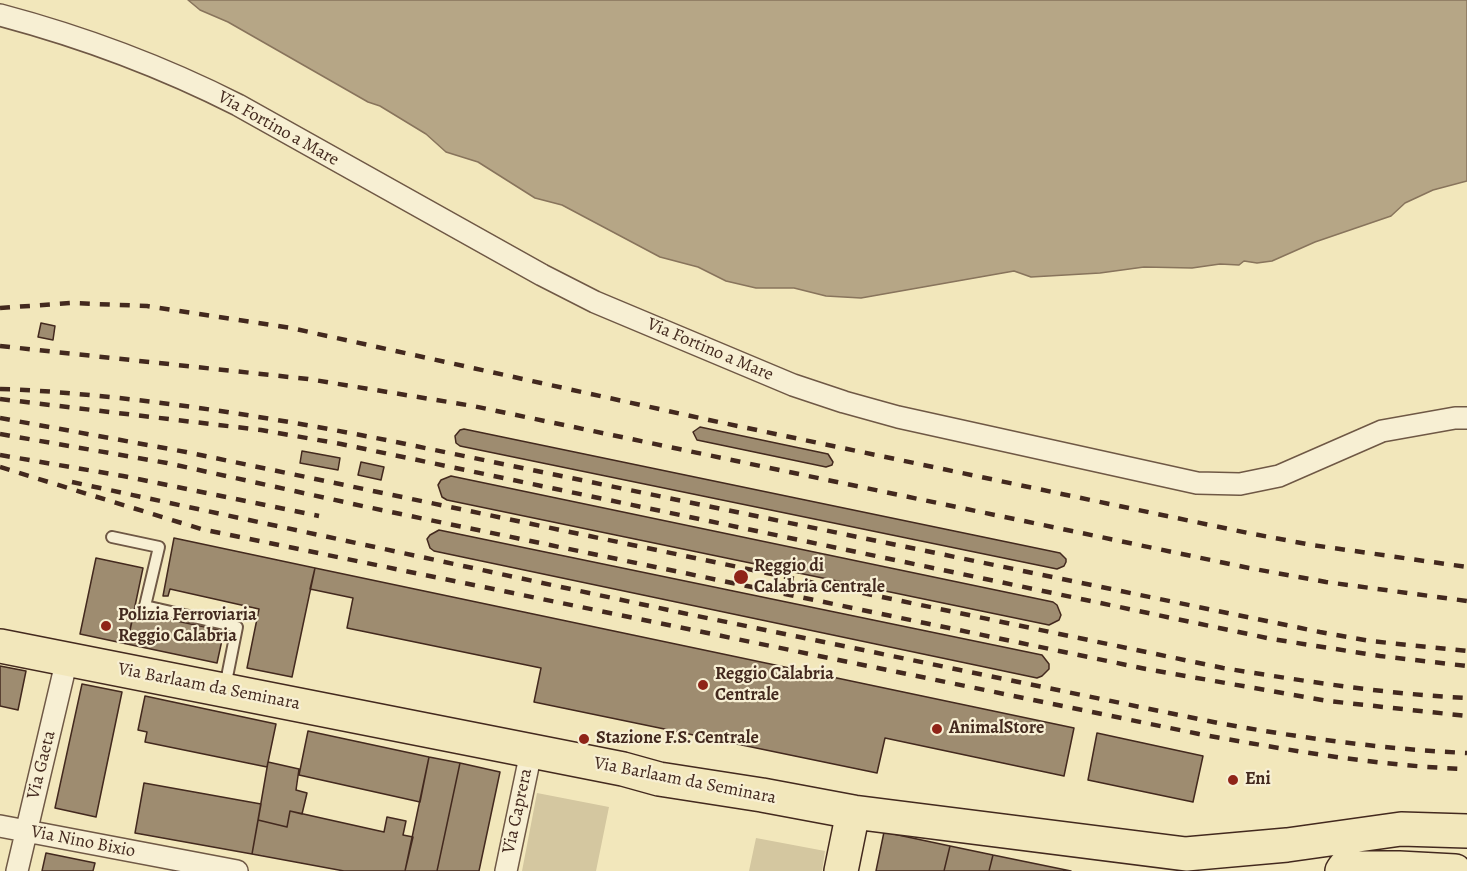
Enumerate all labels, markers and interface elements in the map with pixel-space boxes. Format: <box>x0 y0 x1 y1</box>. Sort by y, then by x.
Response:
street label: Via Fortino a Mare <box>214 87 342 171</box>
street label: Via Fortino a Mare <box>644 314 776 386</box>
place label: Reggio di Calabria Centrale <box>754 556 885 598</box>
marker: Reggio di Calabria Centrale <box>732 568 750 586</box>
place label: Polizia Ferroviaria Reggio Calabria <box>118 605 257 648</box>
marker: Polizia Ferroviaria Reggio Calabria <box>99 619 113 633</box>
street label: Via Barlaam da Seminara <box>116 659 302 715</box>
place label: Reggio Calabria Centrale <box>715 664 834 706</box>
marker: Reggio Calabria Centrale <box>696 678 710 692</box>
place label: AnimalStore <box>949 718 1044 740</box>
marker: AnimalStore <box>930 722 944 736</box>
street label: Via Gaeta <box>23 728 61 802</box>
place label: Stazione F.S. Centrale <box>596 728 759 750</box>
marker: Stazione F.S. Centrale <box>577 732 591 746</box>
street label: Via Barlaam da Seminara <box>592 753 778 809</box>
street label: Via Caprera <box>498 767 538 855</box>
place label: Eni <box>1245 769 1271 791</box>
marker: Eni <box>1226 773 1240 787</box>
street label: Via Nino Bixio <box>29 821 137 863</box>

